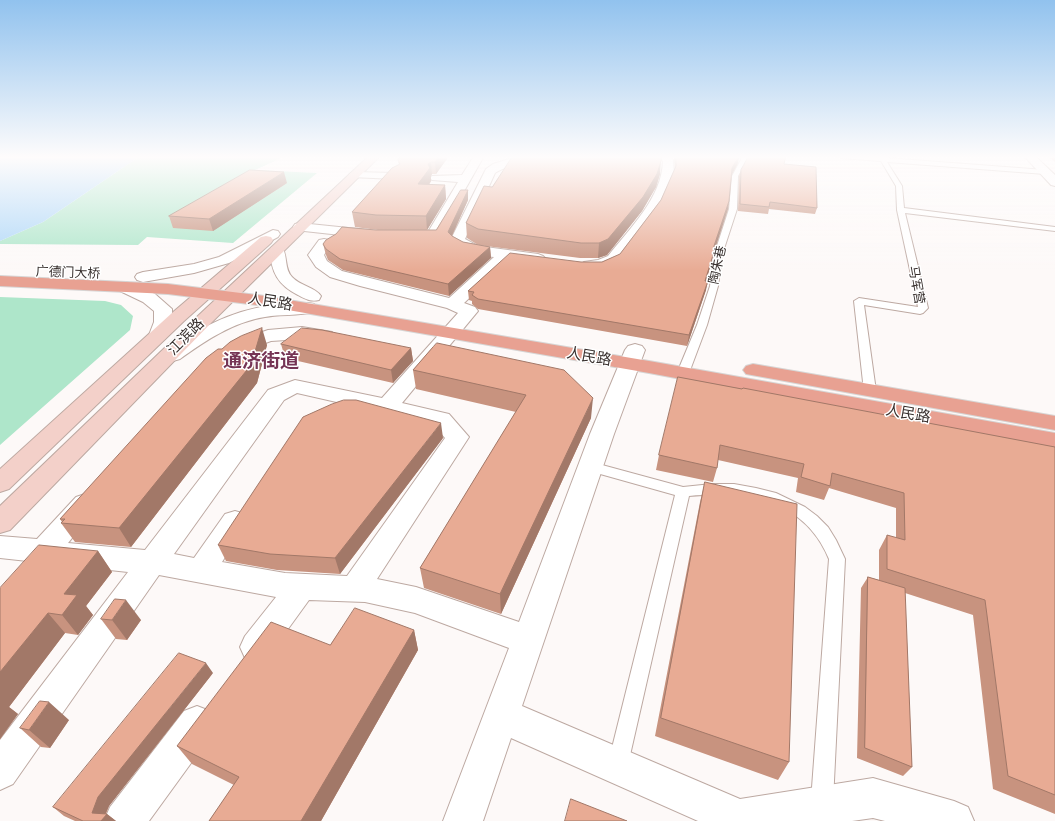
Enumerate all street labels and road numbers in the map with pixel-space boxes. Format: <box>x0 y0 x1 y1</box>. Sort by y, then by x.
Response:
street label: 陶朱巷 <box>706 244 730 286</box>
street label: 广德门大桥 <box>35 264 101 282</box>
street label: 马军营 <box>905 264 927 306</box>
street label: 人民路 <box>246 290 294 314</box>
street label: 江滨路 <box>164 315 208 359</box>
street label: 人民路 <box>565 344 613 370</box>
street label: 人民路 <box>884 401 932 427</box>

